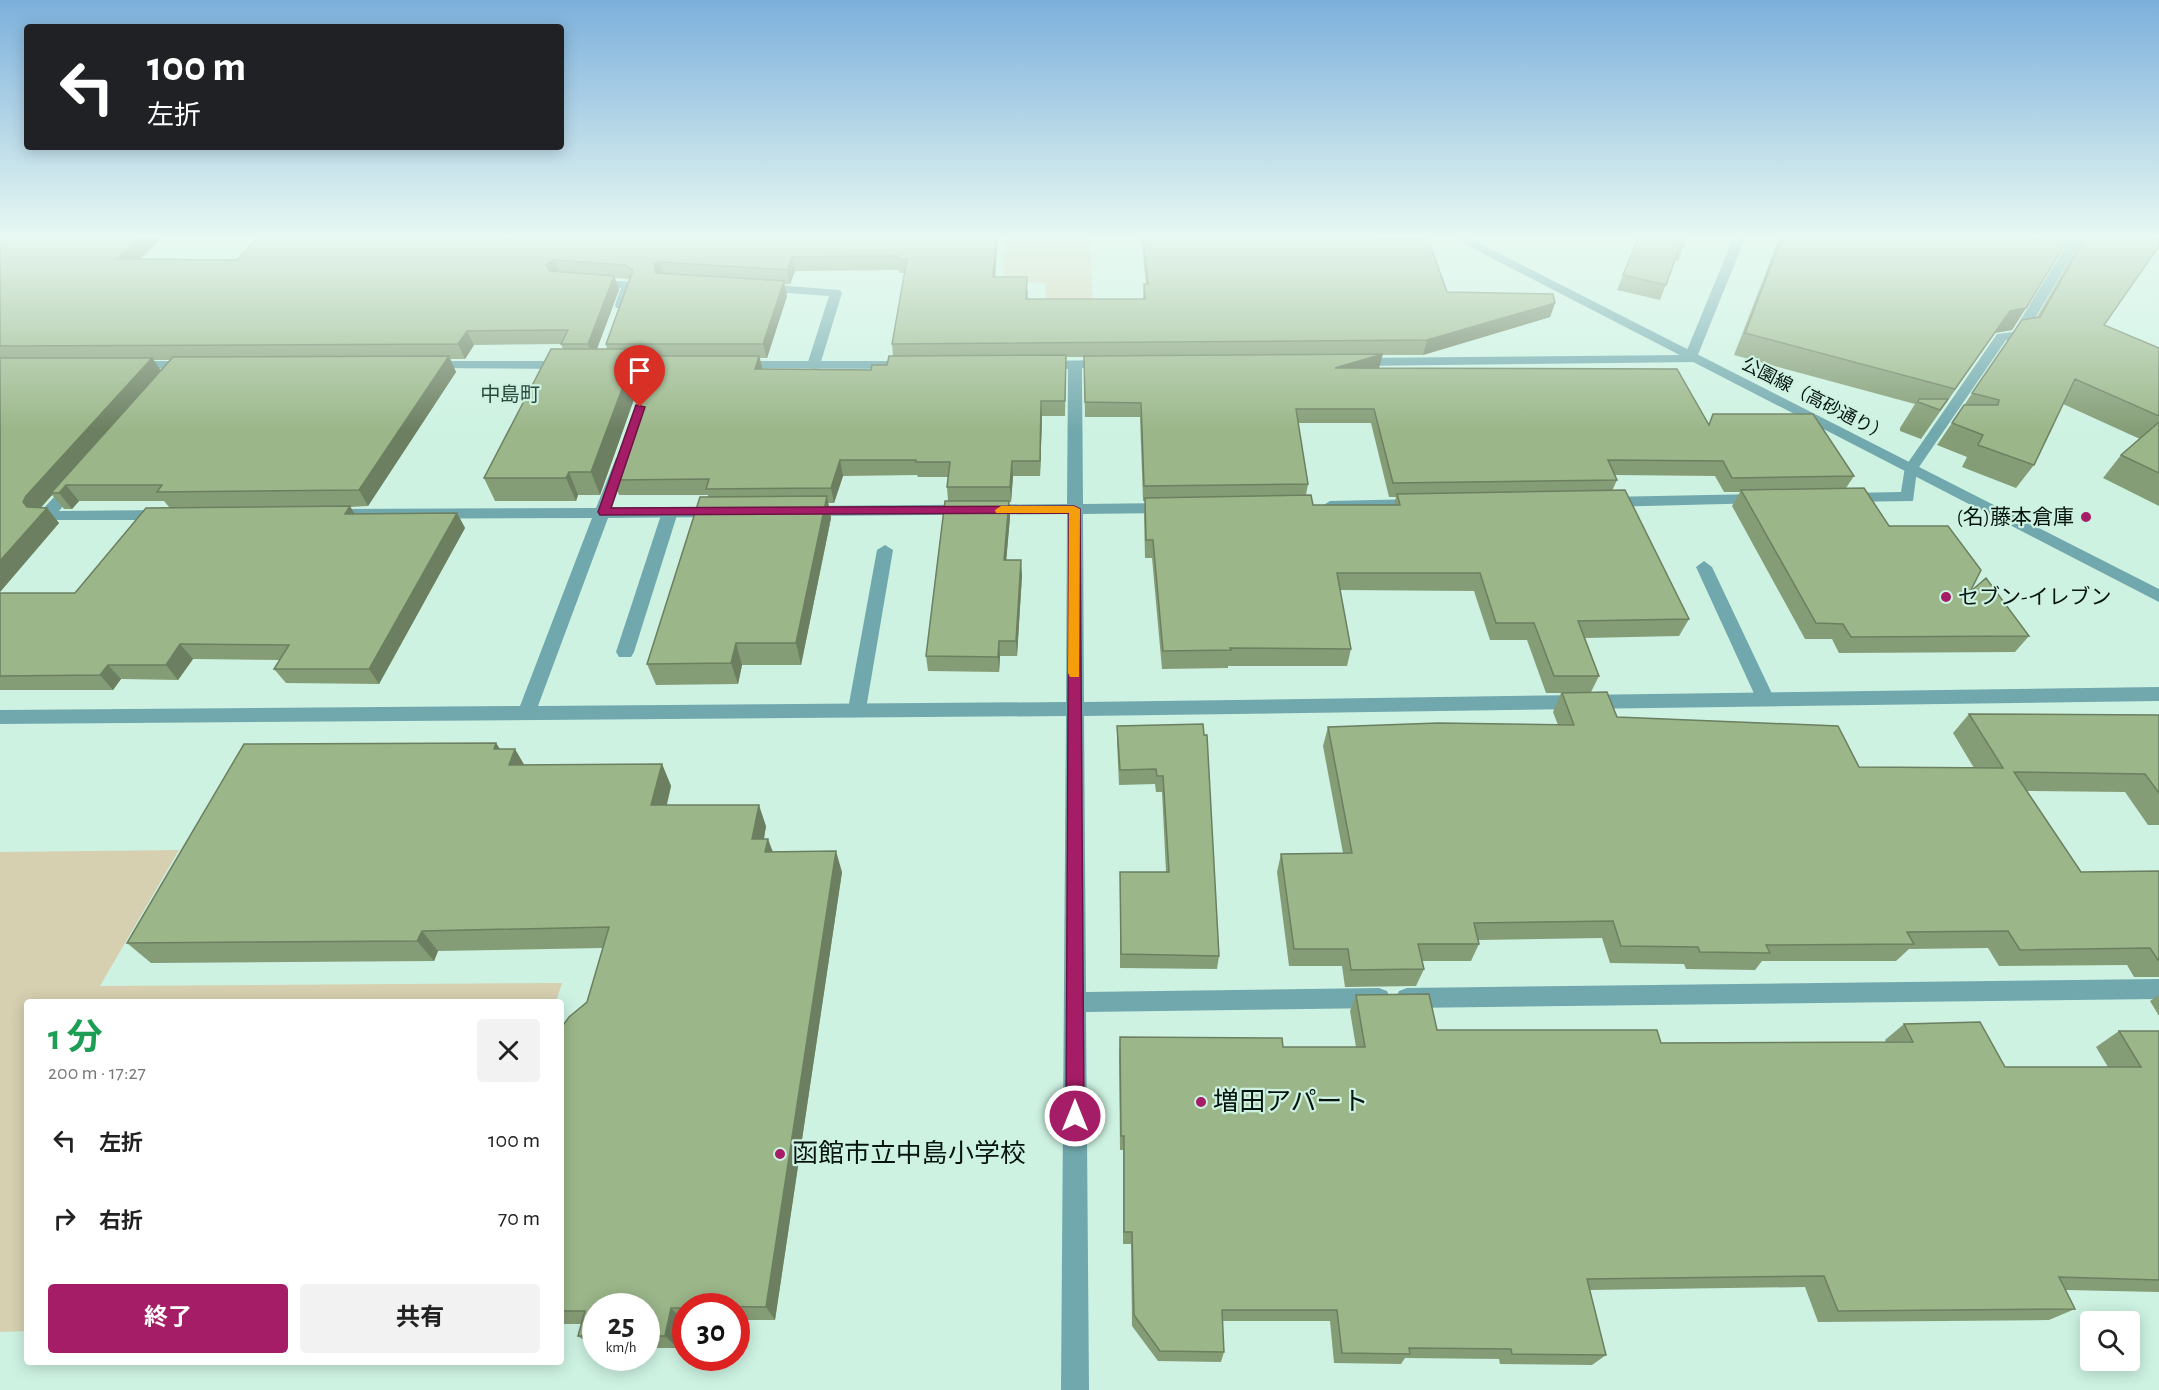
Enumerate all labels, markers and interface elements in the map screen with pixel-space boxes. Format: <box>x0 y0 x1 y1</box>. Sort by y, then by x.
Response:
text: 100 m <box>147 46 246 88</box>
icon: left <box>48 48 126 126</box>
text: 左折 <box>147 102 201 129</box>
pin <box>614 345 665 407</box>
street label: 公園線（高砂通り） <box>1739 353 1892 445</box>
icon: arrive <box>623 354 656 387</box>
district label: 中島町 <box>480 384 540 405</box>
place label: (名)藤本倉庫 <box>1957 506 2074 528</box>
marker: (名)藤本倉庫 <box>2079 510 2093 524</box>
place label: セブン-イレブン <box>1958 585 2111 608</box>
marker: セブン-イレブン <box>1939 590 1953 604</box>
button: close <box>477 1019 540 1082</box>
text: 1 分 <box>48 1020 102 1056</box>
text: 200 m · 17:27 <box>48 1063 146 1083</box>
position arrow <box>1043 1084 1107 1148</box>
place label: 増田アパート <box>1213 1088 1368 1115</box>
marker: 増田アパート <box>1194 1095 1208 1109</box>
icon: left <box>48 1124 81 1157</box>
text: 100 m <box>488 1129 540 1151</box>
text: 左折 <box>99 1132 143 1154</box>
place label: 函館市立中島小学校 <box>792 1139 1026 1167</box>
marker: 函館市立中島小学校 <box>773 1147 787 1161</box>
icon: right <box>48 1202 81 1235</box>
text: 70 m <box>498 1207 540 1229</box>
text: 右折 <box>99 1210 143 1232</box>
button: 終了 <box>48 1284 288 1353</box>
button: 共有 <box>300 1284 540 1353</box>
speed limit sign: 30 <box>672 1293 750 1371</box>
text: 25 <box>607 1310 635 1340</box>
map controls <box>2080 1311 2140 1371</box>
button: search <box>2080 1311 2140 1371</box>
text: km/h <box>606 1340 636 1355</box>

